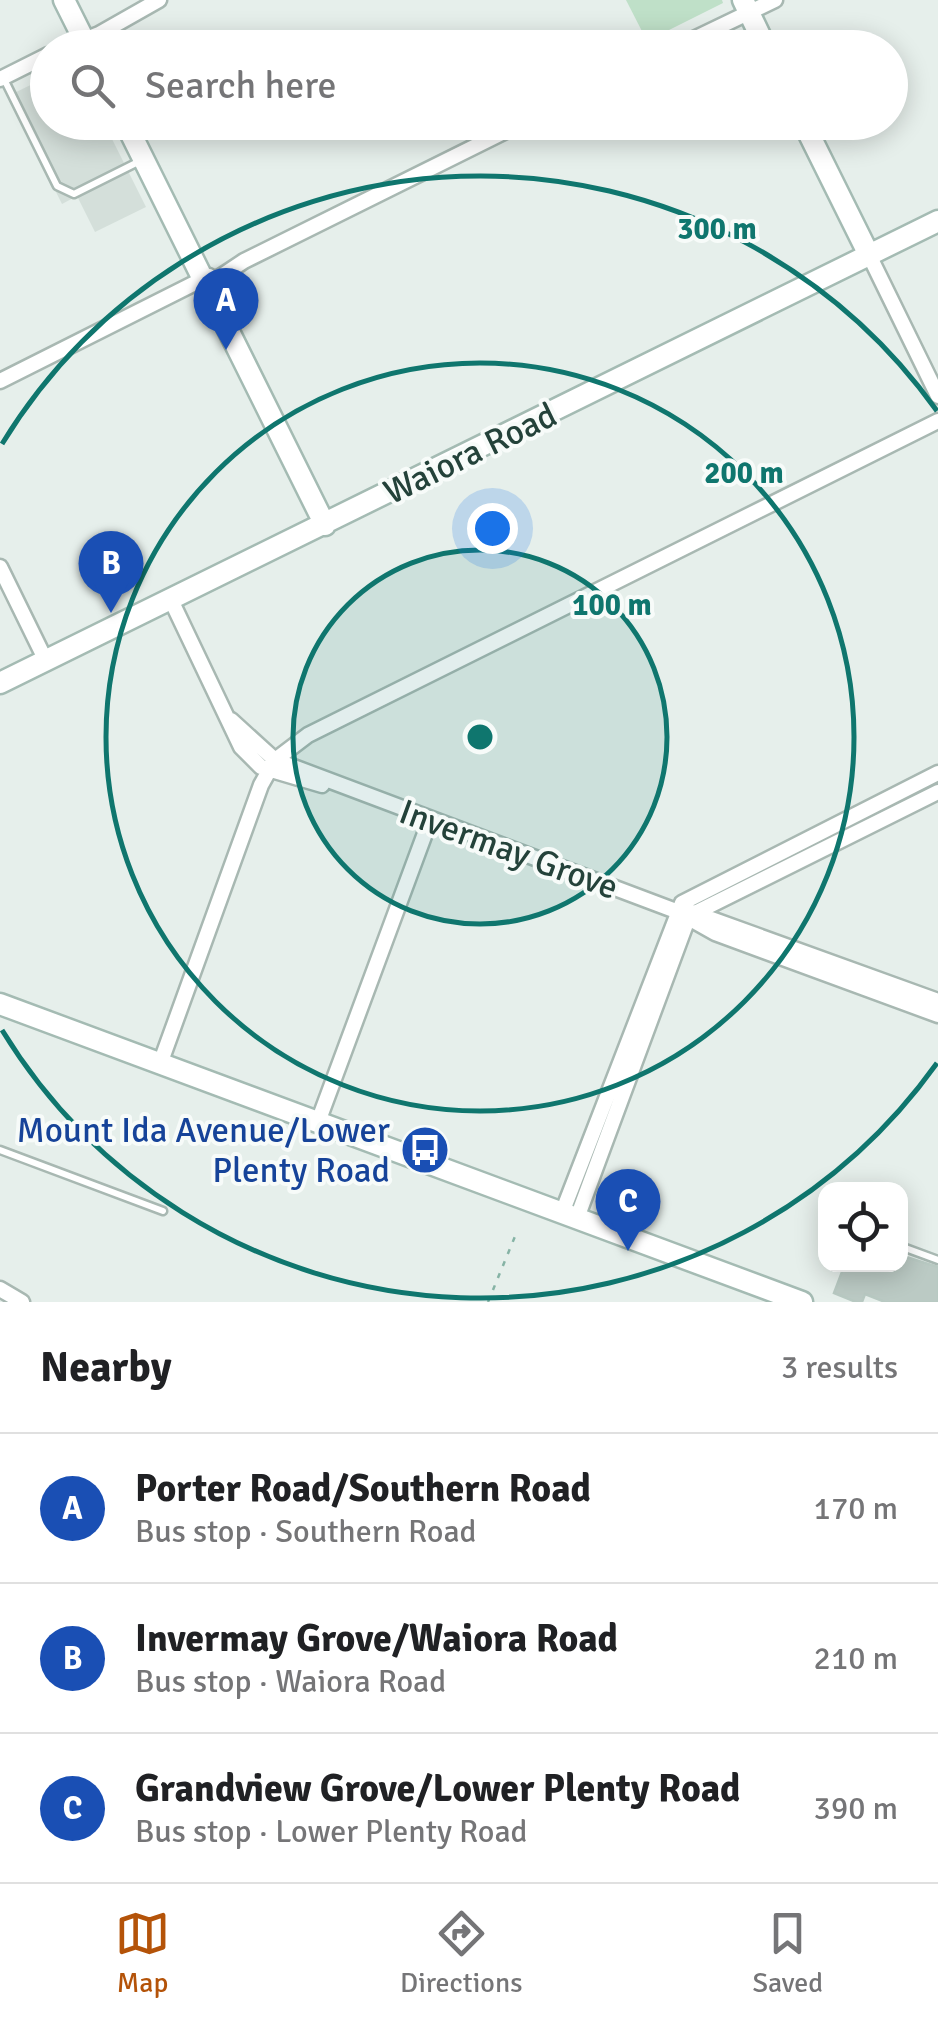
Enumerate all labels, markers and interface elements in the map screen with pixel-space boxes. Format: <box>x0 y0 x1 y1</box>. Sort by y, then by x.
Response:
search box <box>30 30 908 140</box>
icon: search <box>65 58 120 113</box>
text: Search here <box>145 62 337 109</box>
text: 300 m <box>677 211 757 248</box>
pin: A <box>194 268 258 350</box>
street label: Waiora Road <box>377 393 564 514</box>
text: 200 m <box>704 455 784 492</box>
your location <box>467 503 518 554</box>
pin: B <box>78 530 144 613</box>
text: 100 m <box>572 587 652 624</box>
centre of rings <box>462 719 498 755</box>
street label: Invermay Grove <box>394 790 624 909</box>
place label: Mount Ida Avenue/Lower Plenty Road <box>16 1109 390 1192</box>
bus stop icon: Mount Ida Avenue/Lower Plenty Road <box>399 1124 451 1176</box>
pin: C <box>596 1168 660 1251</box>
map controls <box>818 1182 908 1272</box>
button: locate <box>818 1182 908 1272</box>
text: Nearby <box>40 1342 172 1393</box>
text: 3 results <box>781 1348 898 1387</box>
text: Porter Road/Southern Road <box>135 1465 591 1512</box>
text: A <box>62 1489 83 1528</box>
text: 170 m <box>814 1489 898 1528</box>
text: Bus stop · Southern Road <box>135 1512 477 1551</box>
text: Invermay Grove/Waiora Road <box>135 1615 618 1662</box>
text: B <box>63 1639 82 1678</box>
text: 210 m <box>814 1639 898 1678</box>
text: Bus stop · Waiora Road <box>135 1662 446 1701</box>
text: Grandview Grove/Lower Plenty Road <box>135 1765 741 1812</box>
text: C <box>63 1789 82 1828</box>
text: 390 m <box>814 1789 898 1828</box>
text: Bus stop · Lower Plenty Road <box>135 1812 528 1851</box>
tab: Map <box>115 1906 170 2000</box>
tab: Directions <box>400 1906 522 2000</box>
tab: Saved <box>752 1906 823 2000</box>

